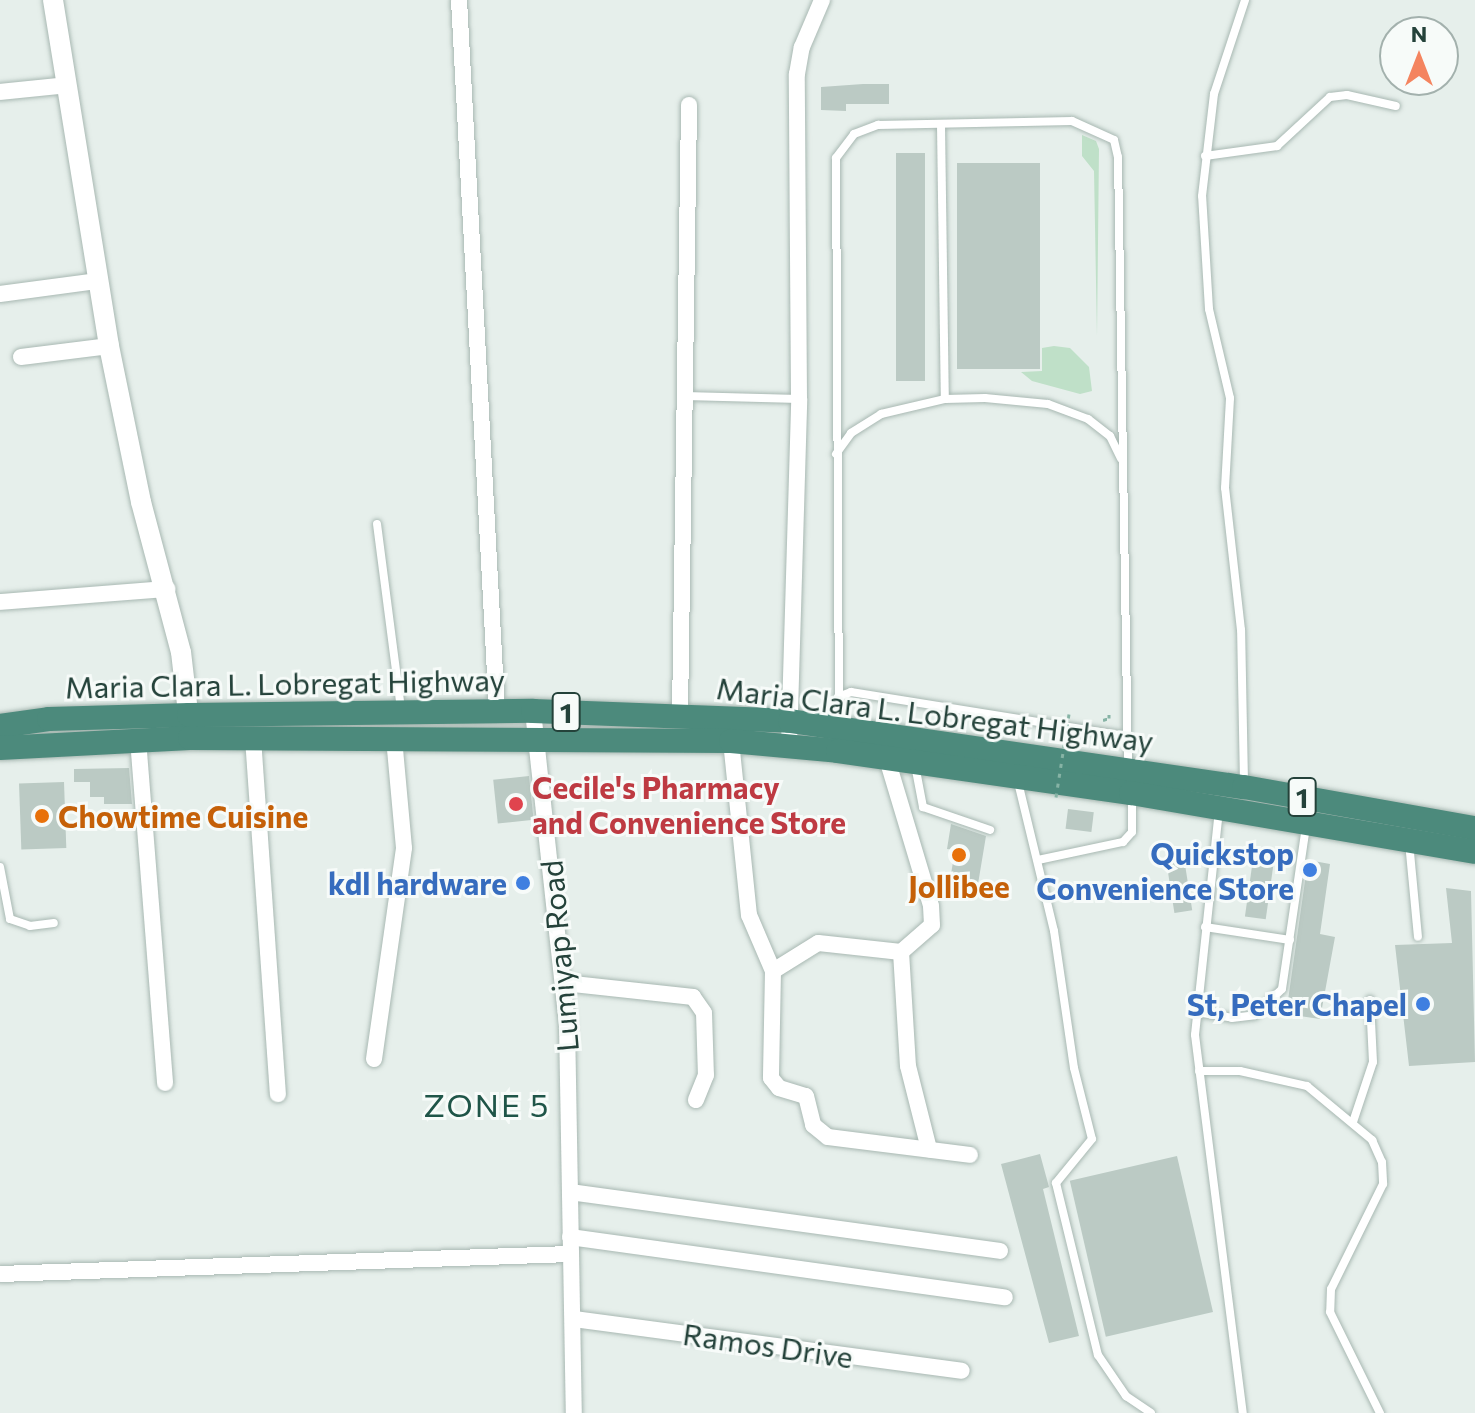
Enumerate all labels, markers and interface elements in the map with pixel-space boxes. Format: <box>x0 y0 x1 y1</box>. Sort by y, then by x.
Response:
north arrow <box>1379 16 1459 96</box>
text: N <box>1411 20 1427 47</box>
street label: Maria Clara L. Lobregat Highway <box>65 661 505 705</box>
street label: Maria Clara L. Lobregat Highway <box>714 669 1156 759</box>
road number: 1 <box>550 688 582 736</box>
place label: Cecile's Pharmacy and Convenience Store <box>532 769 846 840</box>
road number: 1 <box>1286 773 1318 821</box>
marker: Cecile's Pharmacy and Convenience Store <box>507 795 525 813</box>
place label: Chowtime Cuisine <box>58 798 308 834</box>
marker: Chowtime Cuisine <box>33 807 51 825</box>
place label: Quickstop Convenience Store <box>1036 835 1294 906</box>
marker: Jollibee <box>950 846 968 864</box>
street label: Lumiyap Road <box>533 859 585 1053</box>
marker: Quickstop Convenience Store <box>1301 861 1319 879</box>
place label: kdl hardware <box>328 865 507 901</box>
place label: Jollibee <box>908 868 1010 904</box>
marker: kdl hardware <box>514 874 532 892</box>
place label: St, Peter Chapel <box>1187 986 1407 1022</box>
marker: St, Peter Chapel <box>1414 995 1432 1013</box>
district label: ZONE 5 <box>424 1085 550 1123</box>
street label: Ramos Drive <box>681 1315 855 1375</box>

